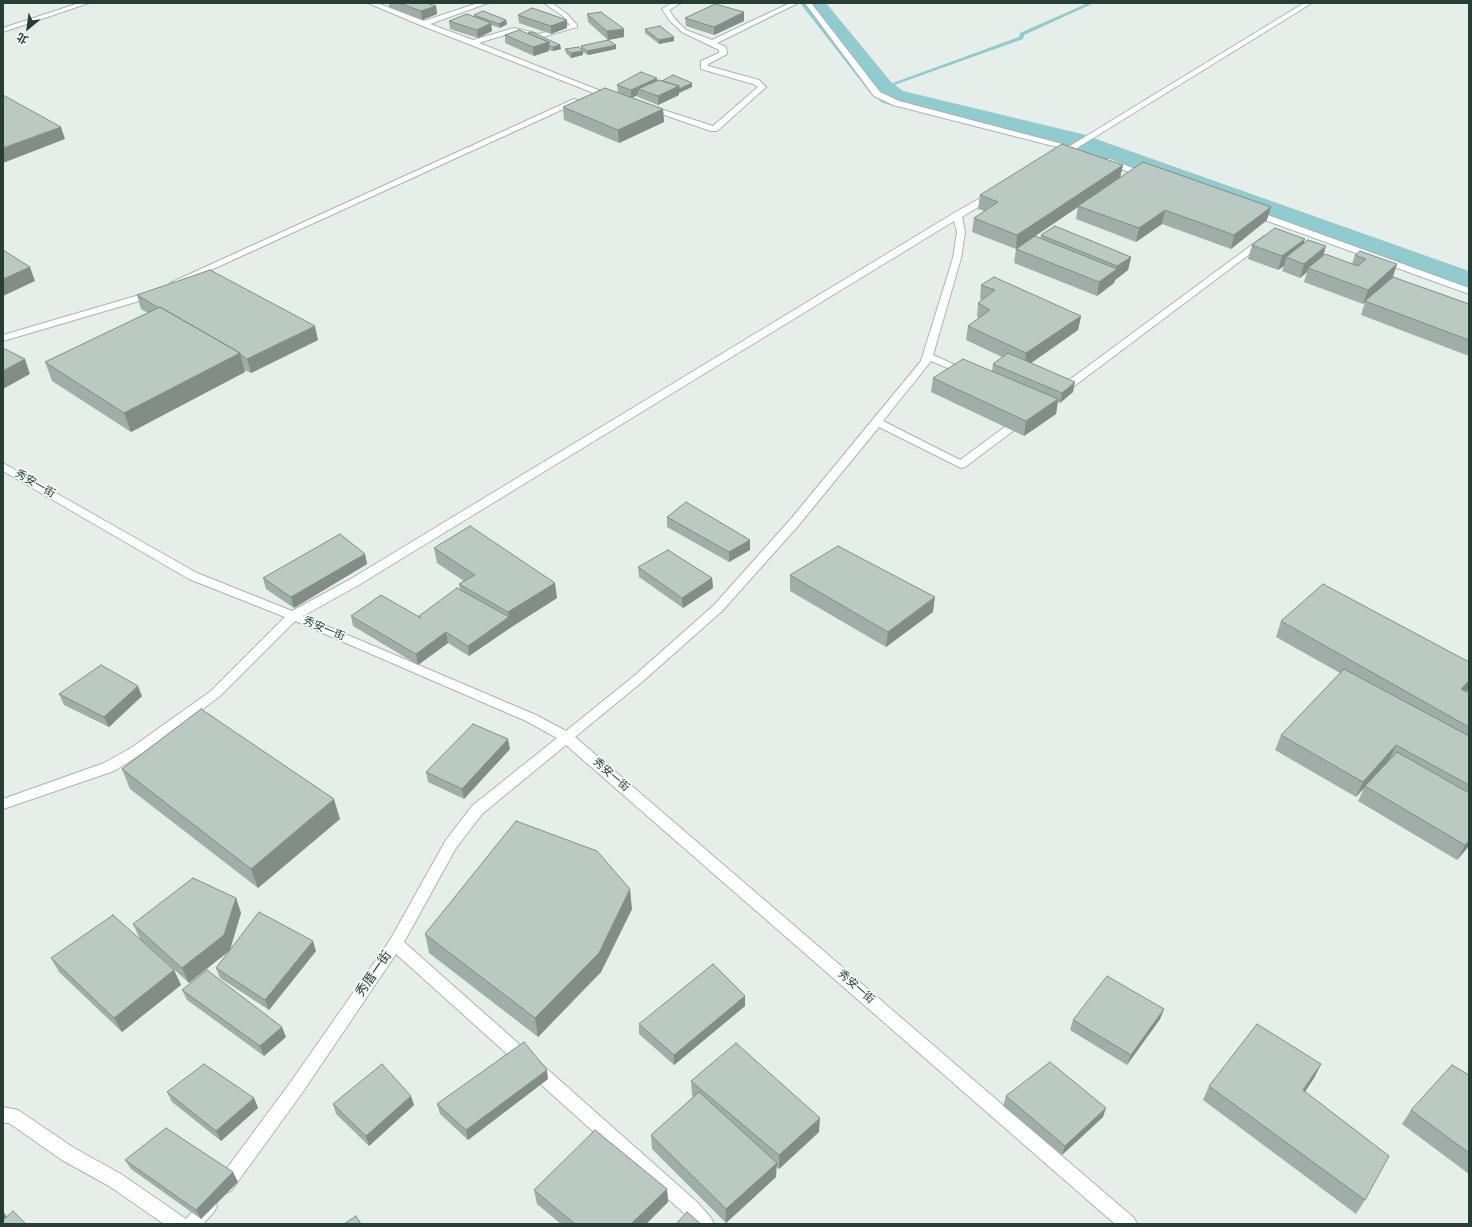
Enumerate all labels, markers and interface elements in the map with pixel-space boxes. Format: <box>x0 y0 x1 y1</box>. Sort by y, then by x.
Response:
north arrow <box>8 8 48 48</box>
text: 北 <box>14 30 30 47</box>
street label: 秀安一街 <box>13 467 57 501</box>
street label: 秀安一街 <box>301 614 347 644</box>
street label: 秀安一街 <box>590 756 632 794</box>
street label: 秀厝一街 <box>353 948 395 1000</box>
street label: 秀安一街 <box>835 968 877 1006</box>

